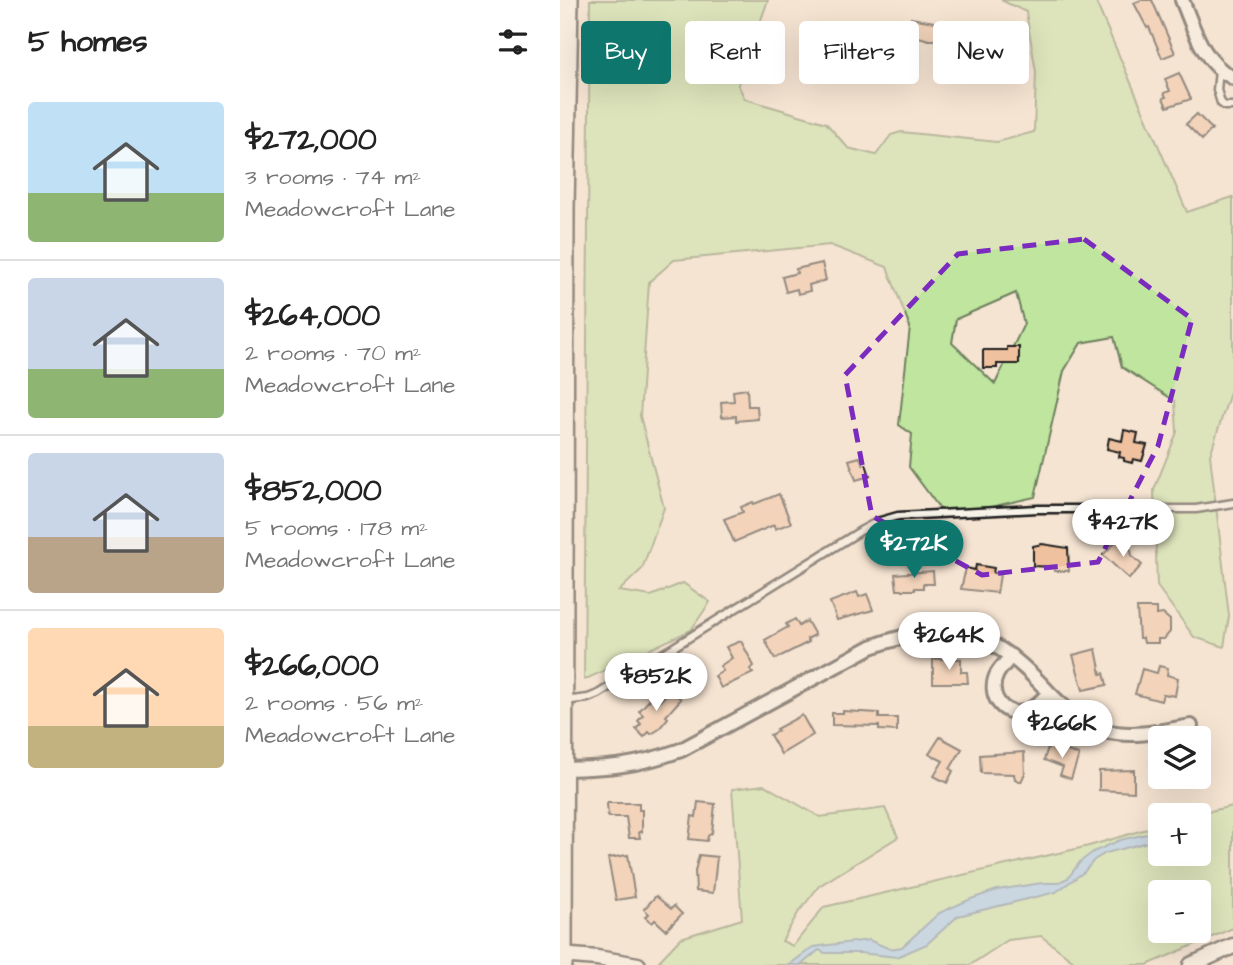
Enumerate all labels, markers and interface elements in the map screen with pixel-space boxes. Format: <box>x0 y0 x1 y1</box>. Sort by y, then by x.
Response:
text: 5 homes <box>28 21 148 63</box>
chip: Buy <box>581 21 671 84</box>
chip: Rent <box>685 21 785 84</box>
chip: Filters <box>799 21 919 84</box>
chip: New <box>933 21 1029 84</box>
icon: filters <box>494 23 532 61</box>
text: $272,000 <box>245 119 377 161</box>
icon: home <box>84 130 168 214</box>
text: 3 rooms · 74 m² <box>245 161 421 193</box>
text: Meadowcroft Lane <box>245 193 455 225</box>
text: $264,000 <box>245 295 380 337</box>
icon: home <box>84 306 168 390</box>
text: 2 rooms · 70 m² <box>245 337 421 369</box>
text: Meadowcroft Lane <box>245 369 455 401</box>
text: $852,000 <box>245 470 382 512</box>
icon: home <box>84 481 168 565</box>
pin: $427K <box>1074 500 1172 559</box>
text: $427K <box>1088 506 1158 538</box>
text: 5 rooms · 178 m² <box>245 512 428 544</box>
pin: $272K <box>865 520 963 580</box>
text: $272K <box>880 527 948 559</box>
text: Meadowcroft Lane <box>245 544 455 576</box>
pin: $264K <box>900 612 998 672</box>
text: $264K <box>914 619 984 651</box>
text: $266,000 <box>245 645 379 687</box>
pin: $852K <box>607 654 705 713</box>
icon: home <box>84 656 168 740</box>
text: $852K <box>620 660 692 692</box>
text: 2 rooms · 56 m² <box>245 687 423 719</box>
pin: $266K <box>1013 700 1111 760</box>
text: $266K <box>1028 707 1096 739</box>
text: Meadowcroft Lane <box>245 719 455 751</box>
map controls <box>1148 726 1211 943</box>
button: layers <box>1148 726 1211 789</box>
button: + <box>1148 803 1211 866</box>
button: − <box>1148 880 1211 943</box>

